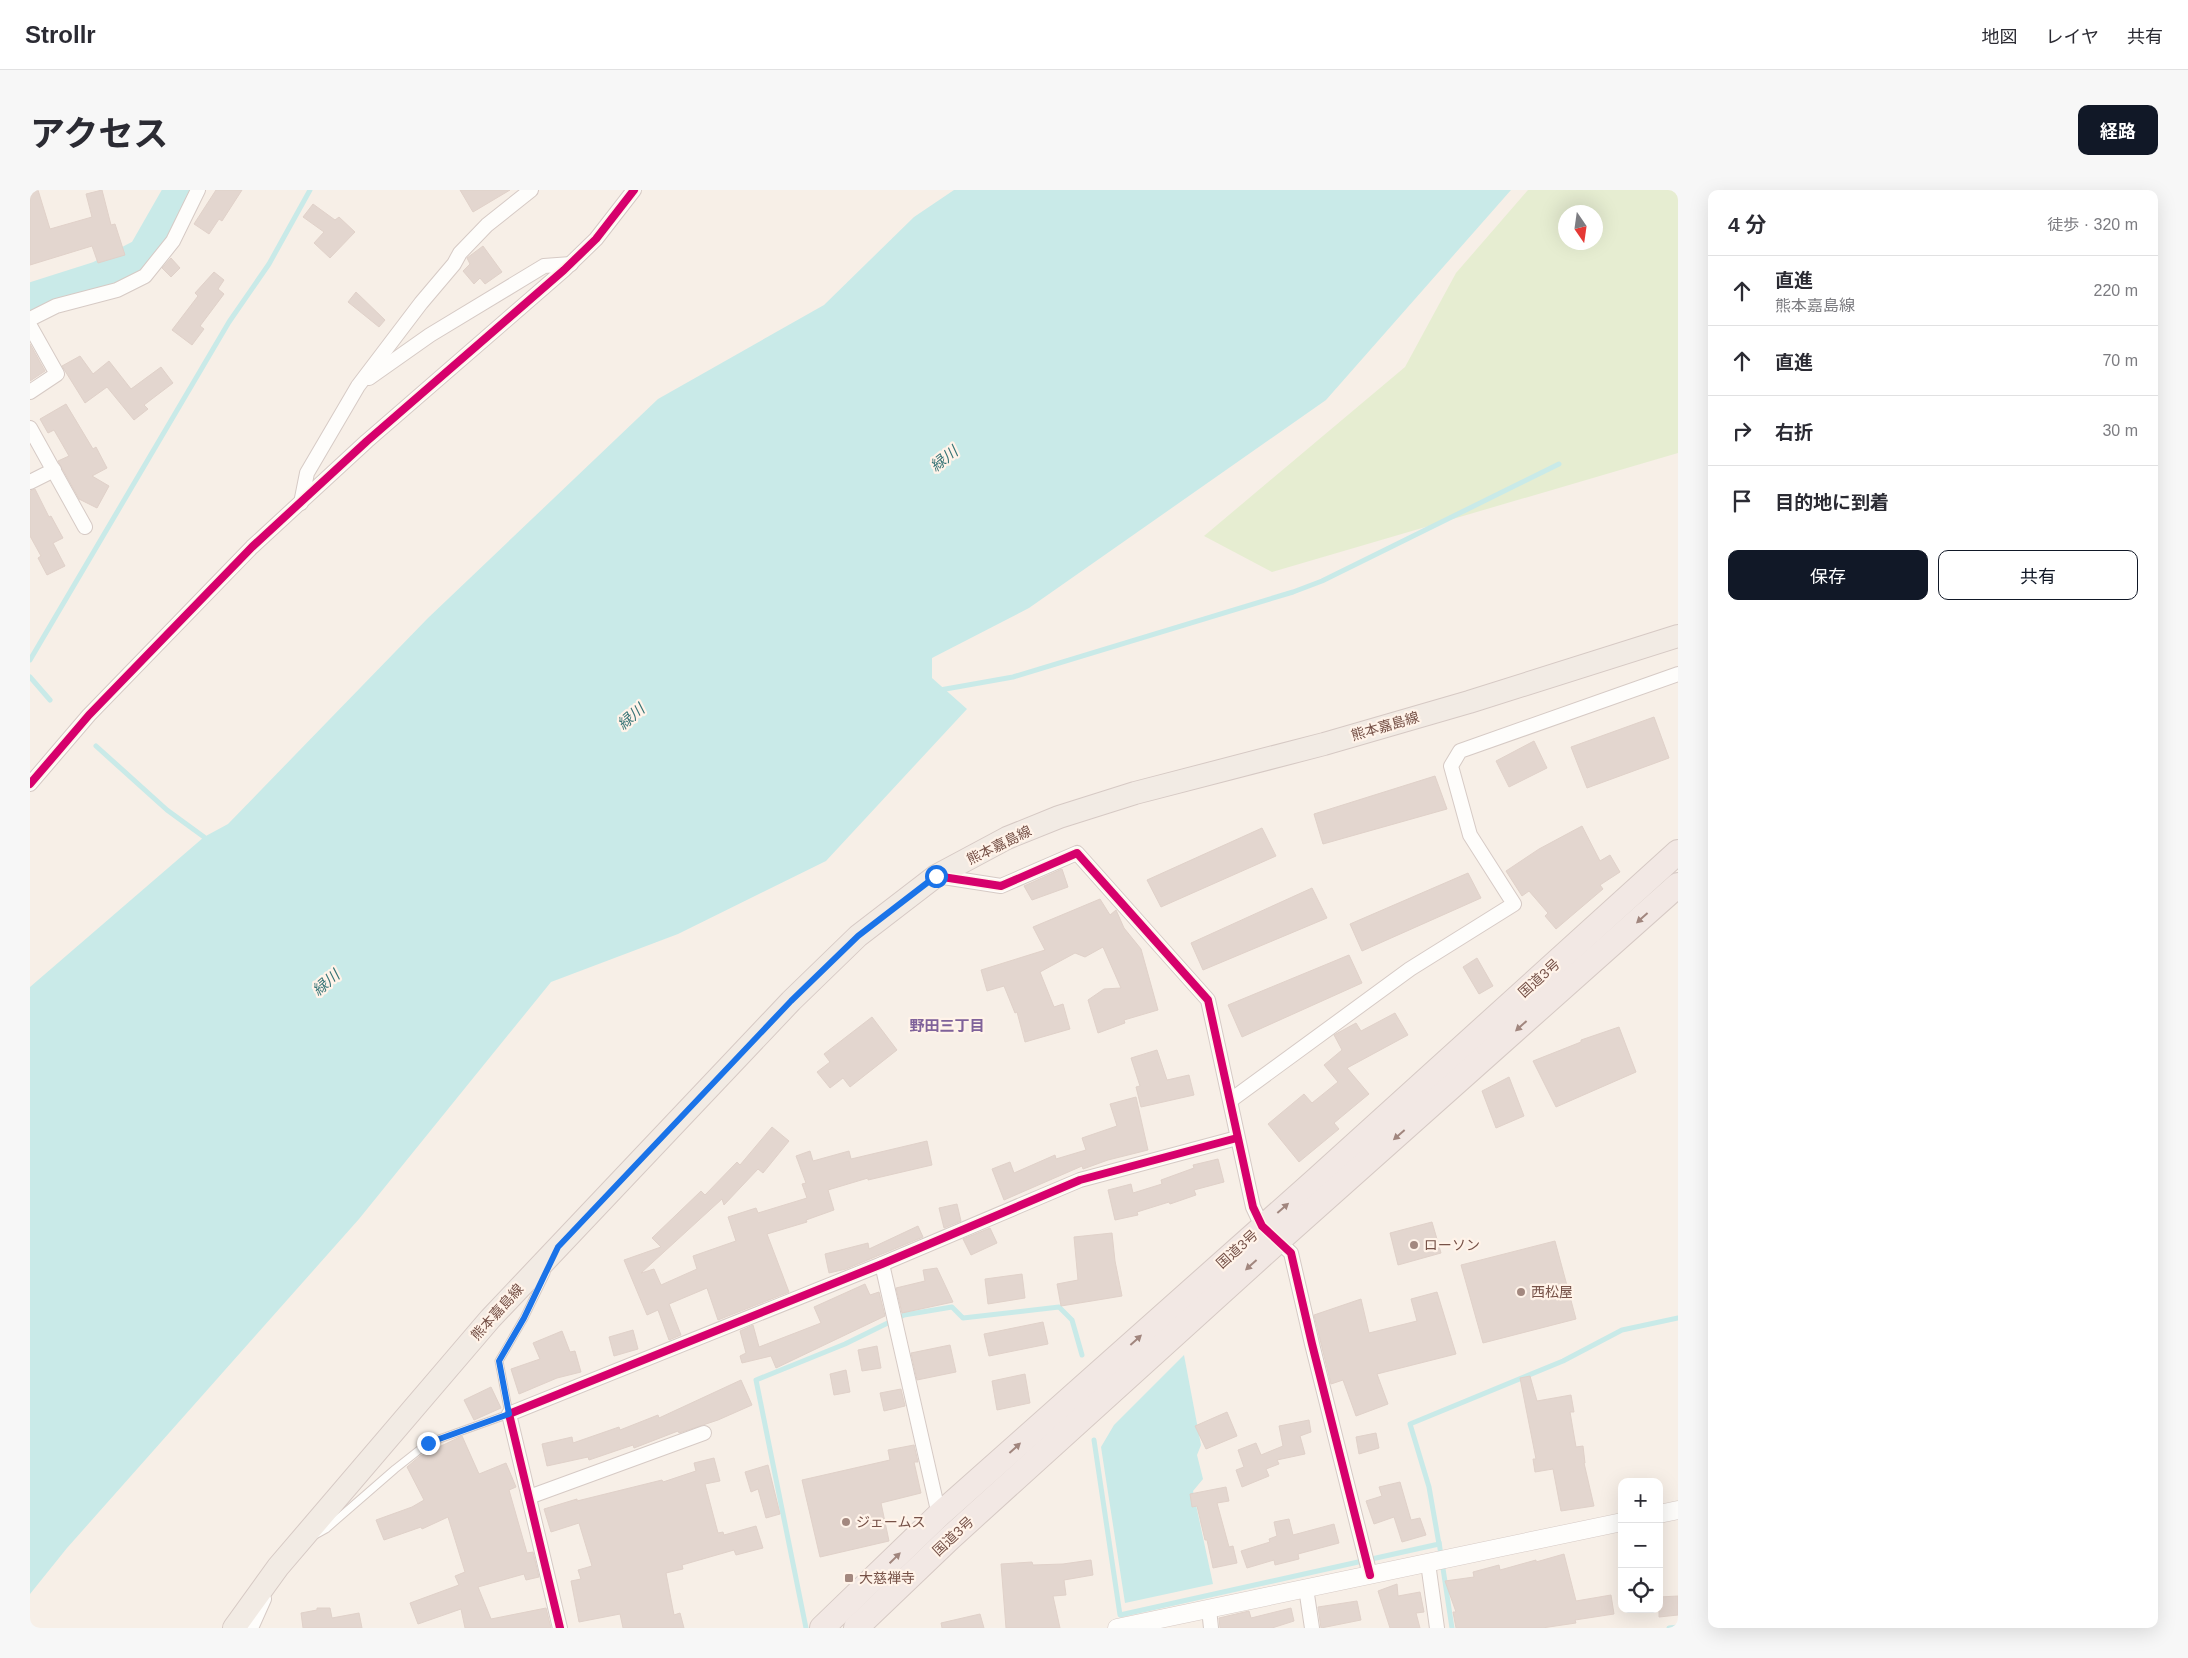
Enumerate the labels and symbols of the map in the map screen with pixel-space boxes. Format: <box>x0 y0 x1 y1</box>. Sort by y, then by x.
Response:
north arrow <box>1558 205 1603 250</box>
water label: 緑川 <box>927 441 962 475</box>
water label: 緑川 <box>614 699 649 733</box>
street label: 熊本嘉島線 <box>1349 709 1421 743</box>
street label: 熊本嘉島線 <box>964 822 1034 868</box>
route start <box>925 865 948 888</box>
one-way arrow <box>1636 912 1648 924</box>
street label: 国道3号 <box>1515 955 1563 1001</box>
water label: 緑川 <box>309 965 344 999</box>
district label: 野田三丁目 <box>909 1017 985 1034</box>
one-way arrow <box>1515 1020 1527 1032</box>
one-way arrow <box>1393 1129 1406 1140</box>
one-way arrow <box>1277 1203 1289 1214</box>
street label: 国道3号 <box>1213 1226 1261 1272</box>
place label: ローソン <box>1424 1237 1480 1253</box>
marker: ローソン <box>1408 1239 1420 1251</box>
one-way arrow <box>1246 1259 1258 1271</box>
street label: 熊本嘉島線 <box>468 1281 526 1343</box>
place label: 西松屋 <box>1531 1284 1573 1300</box>
marker: 西松屋 <box>1515 1286 1527 1298</box>
one-way arrow <box>1129 1334 1141 1346</box>
route end <box>417 1432 440 1455</box>
one-way arrow <box>1008 1442 1020 1454</box>
street label: 国道3号 <box>929 1513 977 1559</box>
place label: ジェームス <box>856 1514 926 1530</box>
marker: ジェームス <box>840 1516 852 1528</box>
one-way arrow <box>889 1552 901 1564</box>
place label: 大慈禅寺 <box>859 1570 915 1586</box>
marker: 大慈禅寺 <box>843 1572 855 1584</box>

